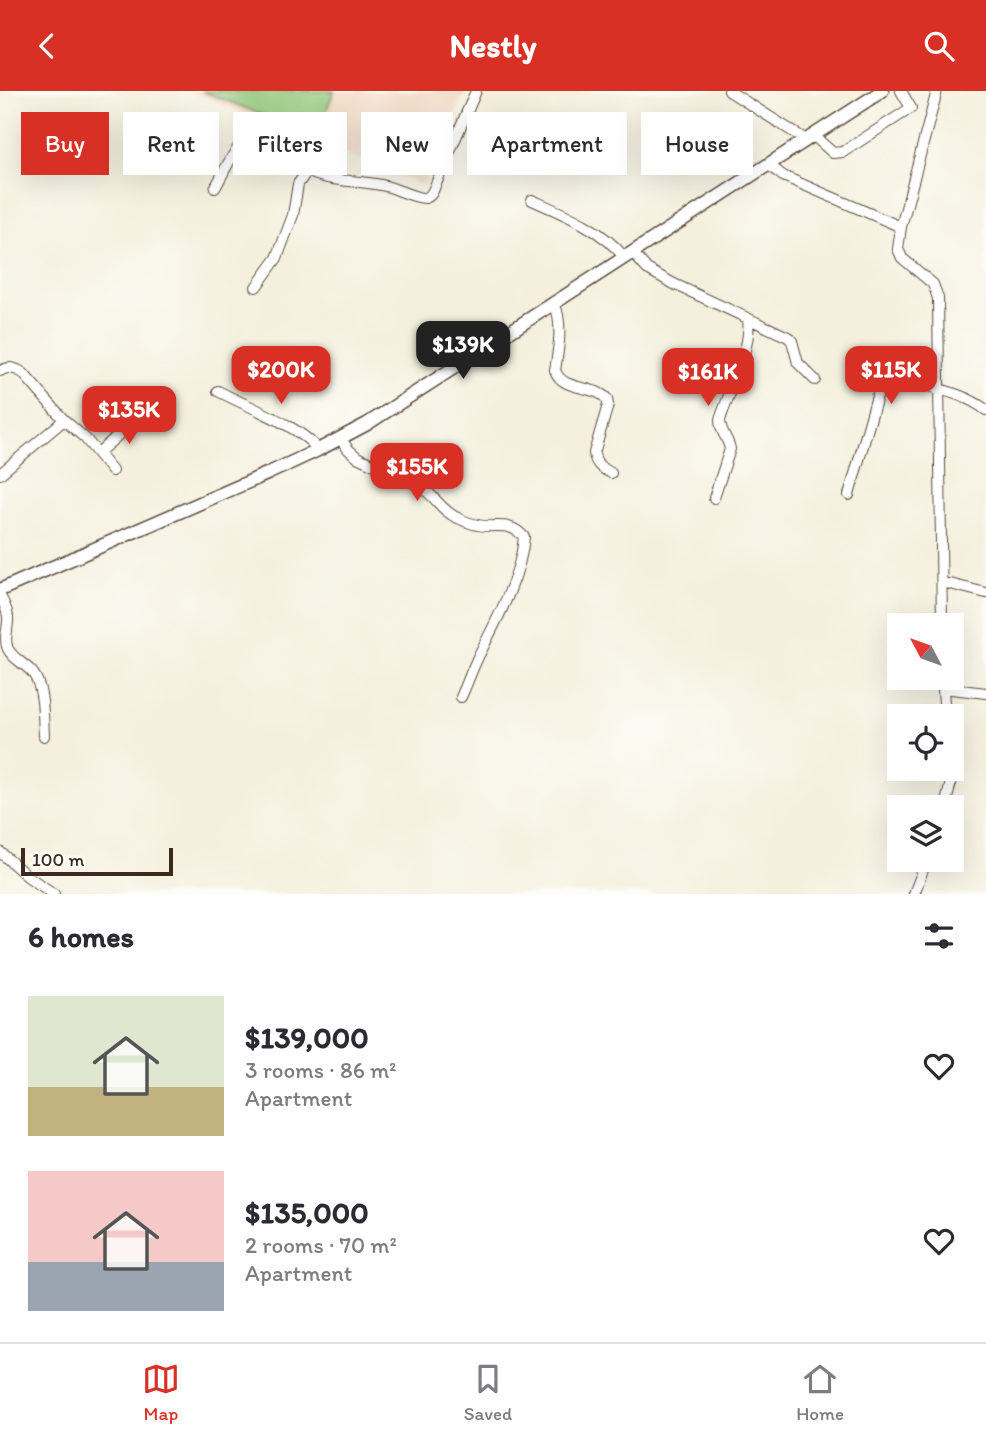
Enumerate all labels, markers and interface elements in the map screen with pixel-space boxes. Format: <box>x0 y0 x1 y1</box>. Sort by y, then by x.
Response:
icon: back <box>28 27 66 65</box>
text: Nestly <box>449 27 537 65</box>
icon: search <box>920 27 958 65</box>
chip: Buy <box>21 112 109 175</box>
chip: Rent <box>123 112 219 175</box>
chip: Filters <box>233 112 347 175</box>
chip: New <box>361 112 453 175</box>
chip: Apartment <box>467 112 627 175</box>
chip: House <box>641 112 753 175</box>
pin: $139K <box>414 321 512 381</box>
text: $139K <box>432 330 494 358</box>
pin: $200K <box>232 347 330 406</box>
pin: $115K <box>842 347 940 406</box>
pin: $161K <box>659 349 757 408</box>
text: $200K <box>248 355 314 383</box>
text: $115K <box>861 355 921 383</box>
text: $161K <box>678 357 738 385</box>
pin: $135K <box>80 387 178 446</box>
text: $135K <box>98 395 160 423</box>
pin: $155K <box>368 443 466 503</box>
text: $155K <box>386 452 448 480</box>
north arrow <box>887 613 964 689</box>
map controls <box>887 613 964 872</box>
button: locate <box>887 704 964 781</box>
button: layers <box>887 795 964 872</box>
scale bar <box>21 845 173 877</box>
text: 100 m <box>32 848 84 871</box>
icon: filters <box>920 917 958 955</box>
text: 6 homes <box>28 918 134 955</box>
text: $139,000 <box>245 1019 369 1056</box>
icon: home <box>84 1024 168 1108</box>
icon: heart <box>920 1047 958 1085</box>
text: 3 rooms · 86 m² <box>245 1056 397 1084</box>
text: Apartment <box>245 1084 352 1112</box>
text: $135,000 <box>245 1194 369 1231</box>
icon: home <box>84 1199 168 1283</box>
icon: heart <box>920 1222 958 1260</box>
text: 2 rooms · 70 m² <box>245 1231 397 1259</box>
text: Apartment <box>245 1259 352 1287</box>
tab: Map <box>142 1360 180 1425</box>
tab: Saved <box>464 1360 512 1425</box>
tab: Home <box>796 1360 844 1425</box>

